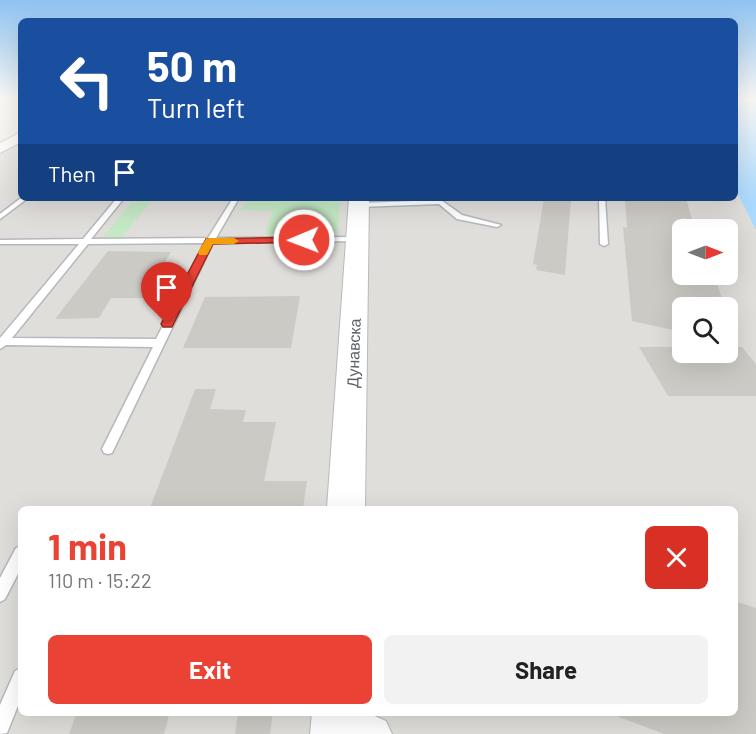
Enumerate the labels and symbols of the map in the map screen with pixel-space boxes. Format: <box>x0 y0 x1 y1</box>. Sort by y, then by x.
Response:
position arrow <box>272 208 336 272</box>
north arrow <box>672 219 738 285</box>
pin <box>141 262 192 324</box>
street label: Дунавска <box>342 318 364 388</box>

